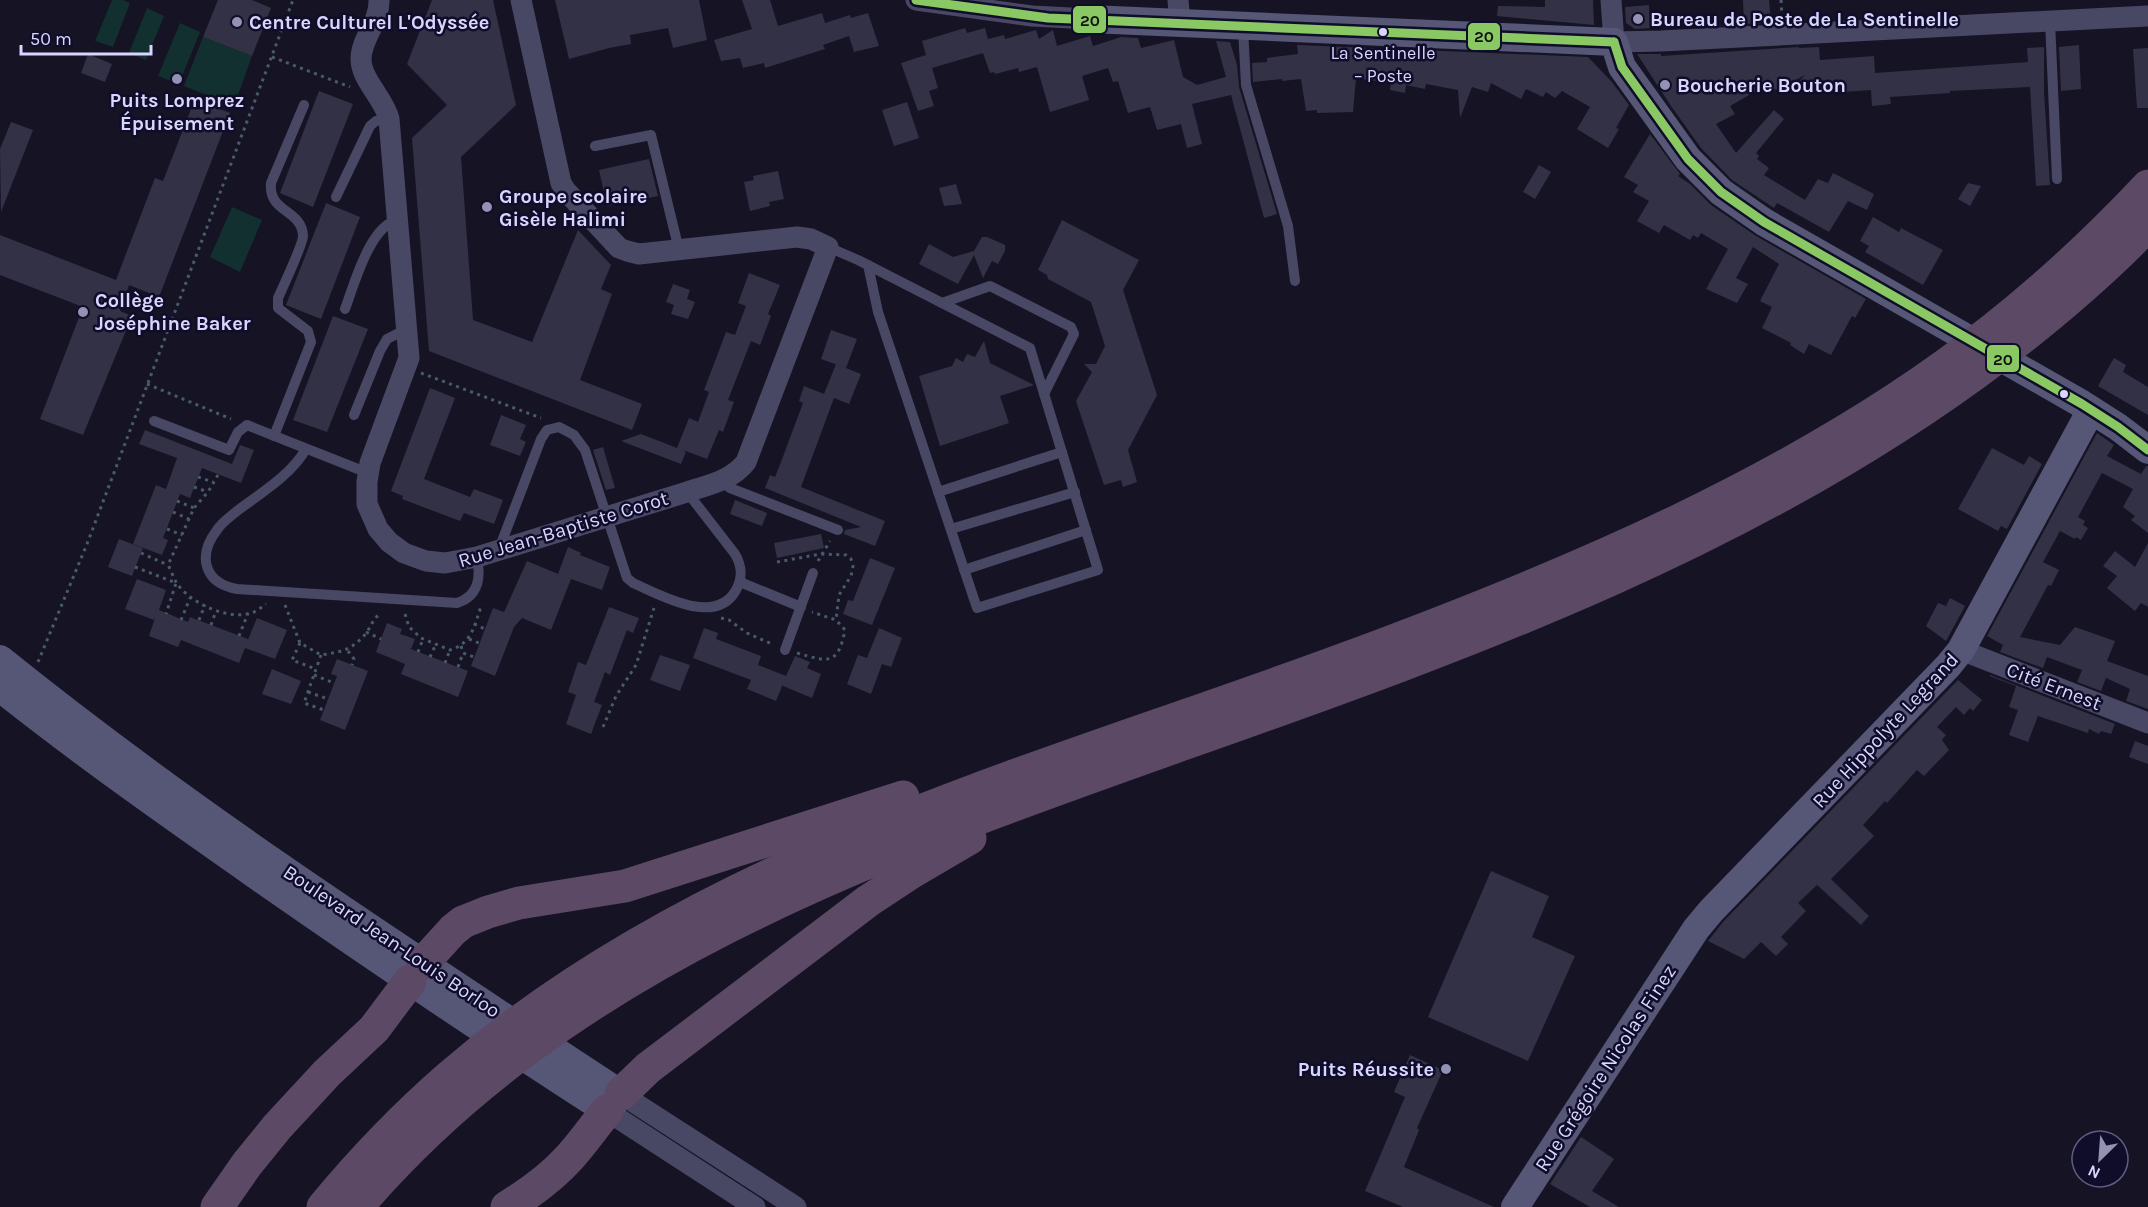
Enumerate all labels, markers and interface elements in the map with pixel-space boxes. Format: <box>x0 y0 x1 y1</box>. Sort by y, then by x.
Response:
line badge: 20 <box>1072 5 1107 34</box>
place label: Bureau de Poste de La Sentinelle <box>1650 8 1959 31</box>
place label: Centre Culturel L'Odyssée <box>249 11 489 34</box>
text: 20 <box>1080 11 1100 30</box>
marker: Bureau de Poste de La Sentinelle <box>1631 12 1645 26</box>
marker: Centre Culturel L'Odyssée <box>230 15 244 29</box>
scale bar <box>21 18 152 56</box>
line badge: 20 <box>1467 22 1501 51</box>
marker: La Sentinelle – Poste <box>1377 26 1389 38</box>
text: 20 <box>1474 27 1494 46</box>
text: 50 m <box>30 28 72 50</box>
place label: La Sentinelle – Poste <box>1330 42 1436 87</box>
marker: Puits Lomprez Épuisement <box>170 72 184 86</box>
place label: Boucherie Bouton <box>1677 74 1846 97</box>
marker: Boucherie Bouton <box>1658 78 1672 92</box>
place label: Puits Lomprez Épuisement <box>110 89 244 135</box>
place label: Groupe scolaire Gisèle Halimi <box>499 185 647 231</box>
marker: Groupe scolaire Gisèle Halimi <box>480 200 494 214</box>
place label: Collège Joséphine Baker <box>95 289 251 335</box>
marker: Collège Joséphine Baker <box>76 305 90 319</box>
line badge: 20 <box>1986 344 2020 373</box>
text: 20 <box>1993 350 2013 369</box>
unlabelled marker <box>2058 388 2070 400</box>
street label: Rue Jean-Baptiste Corot <box>455 486 671 572</box>
street label: Rue Hippolyte Legrand <box>1808 648 1963 813</box>
street label: Cité Ernest <box>2003 658 2105 715</box>
street label: Boulevard Jean-Louis Borloo <box>279 860 504 1023</box>
street label: Rue Grégoire Nicolas Finez <box>1530 961 1681 1176</box>
place label: Puits Réussite <box>1298 1058 1434 1081</box>
marker: Puits Réussite <box>1439 1062 1453 1076</box>
north arrow <box>2070 1129 2130 1189</box>
text: N <box>2085 1161 2103 1183</box>

